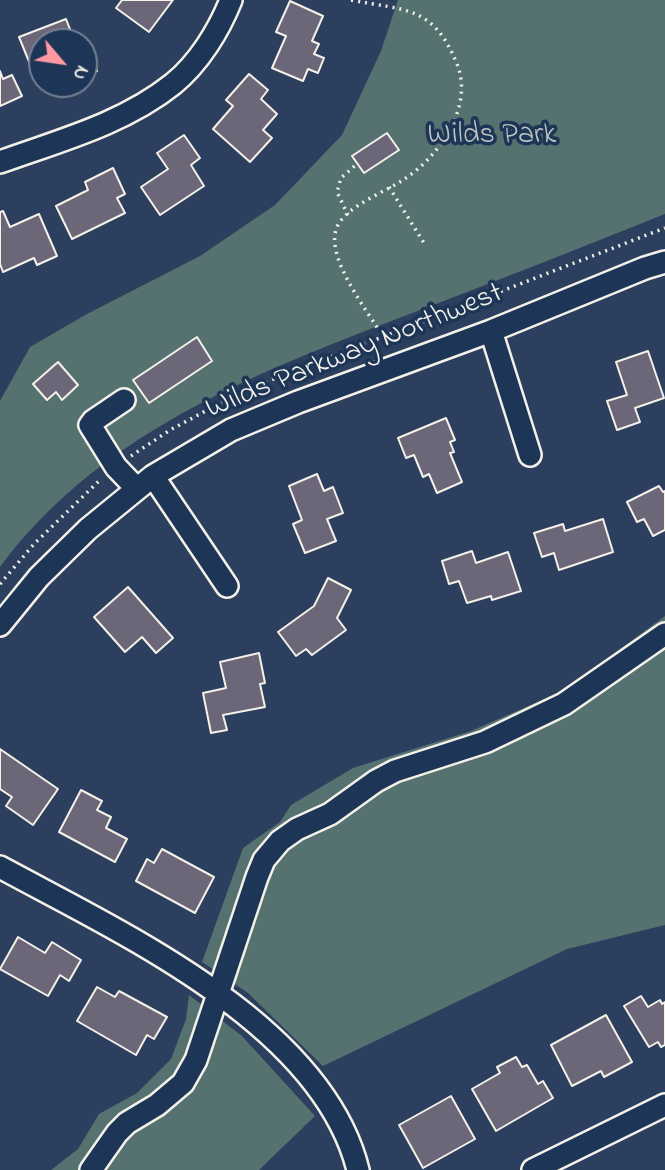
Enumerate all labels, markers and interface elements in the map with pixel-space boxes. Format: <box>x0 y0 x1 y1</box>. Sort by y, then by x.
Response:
north arrow <box>28 28 98 98</box>
text: N <box>65 60 95 85</box>
park label: Wilds Park <box>427 119 557 155</box>
street label: Wilds Parkway Northwest <box>201 277 509 429</box>

